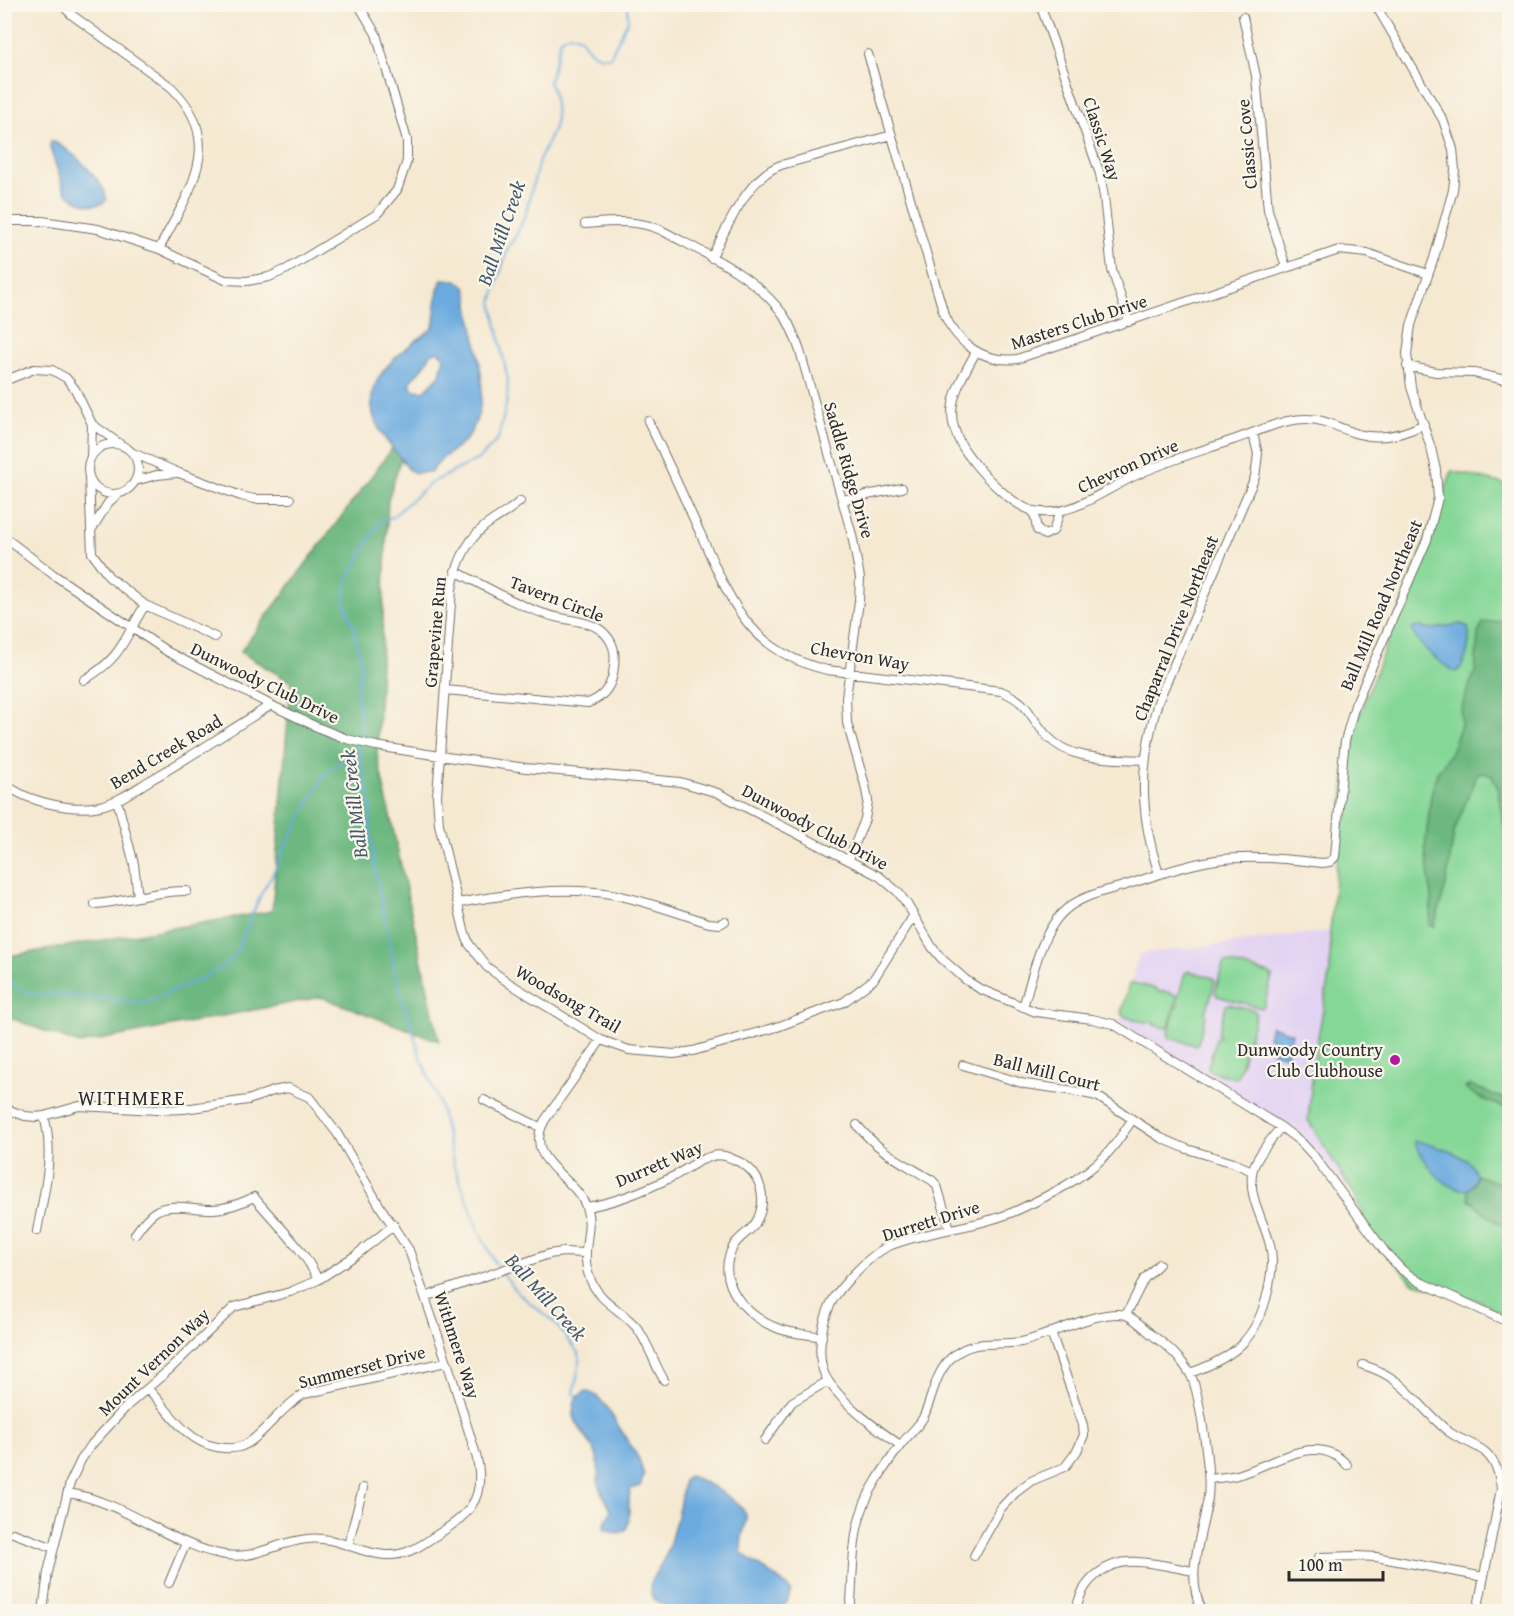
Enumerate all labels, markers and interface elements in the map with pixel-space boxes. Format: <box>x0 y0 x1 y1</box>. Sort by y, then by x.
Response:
street label: Classic Way <box>1076 93 1129 184</box>
street label: Classic Cove <box>1229 98 1264 190</box>
water label: Ball Mill Creek <box>469 176 532 290</box>
street label: Masters Club Drive <box>1007 287 1151 356</box>
street label: Saddle Ridge Drive <box>817 398 882 541</box>
street label: Chevron Drive <box>1073 431 1183 500</box>
street label: Ball Mill Road Northeast <box>1332 514 1429 695</box>
street label: Chaparral Drive Northeast <box>1126 530 1225 725</box>
street label: Tavern Circle <box>506 568 608 629</box>
street label: Grapevine Run <box>416 575 453 689</box>
street label: Chevron Way <box>809 634 912 677</box>
street label: Dunwoody Club Drive <box>186 635 344 730</box>
street label: Bend Creek Road <box>104 707 227 796</box>
water label: Ball Mill Creek <box>332 747 375 861</box>
street label: Dunwoody Club Drive <box>737 777 893 877</box>
street label: Woodsong Trail <box>510 957 626 1040</box>
place label: Dunwoody Country Club Clubhouse <box>1237 1036 1383 1084</box>
street label: Ball Mill Court <box>991 1045 1104 1098</box>
marker: Dunwoody Country Club Clubhouse <box>1388 1053 1402 1067</box>
district label: WITHMERE <box>78 1083 186 1112</box>
street label: Durrett Way <box>611 1133 707 1194</box>
street label: Durrett Drive <box>879 1193 983 1248</box>
water label: Ball Mill Creek <box>498 1246 594 1348</box>
street label: Withmere Way <box>427 1288 488 1402</box>
street label: Mount Vernon Way <box>92 1301 216 1422</box>
street label: Summerset Drive <box>295 1338 428 1395</box>
scale bar <box>1289 1544 1384 1582</box>
text: 100 m <box>1298 1551 1343 1578</box>

